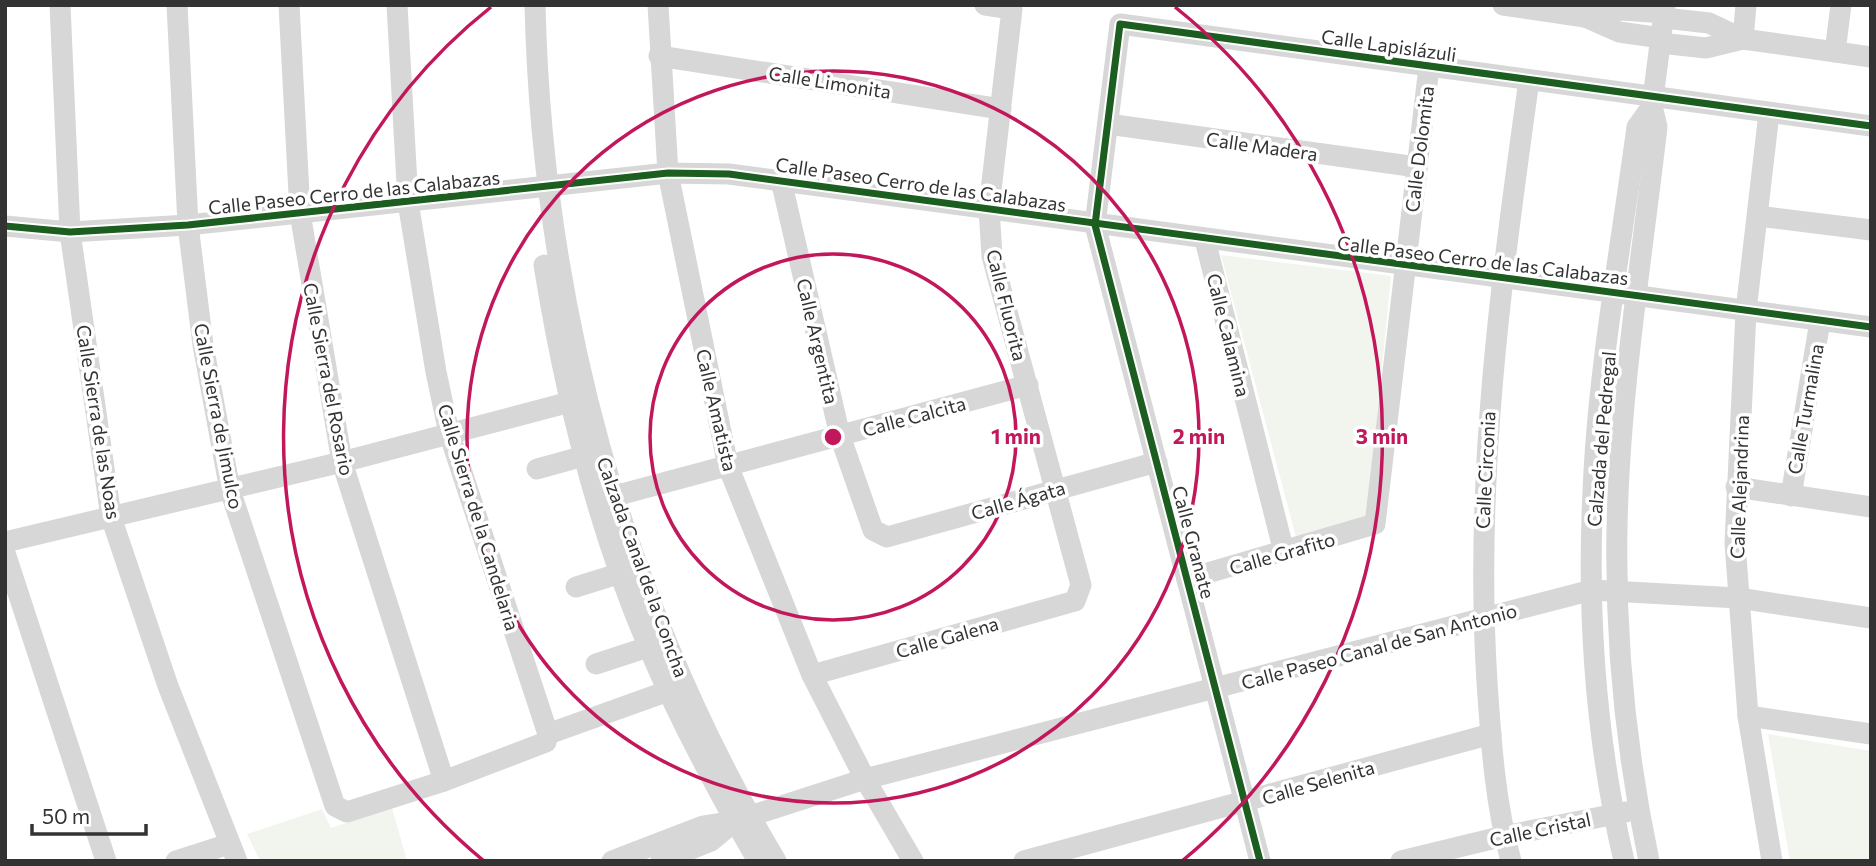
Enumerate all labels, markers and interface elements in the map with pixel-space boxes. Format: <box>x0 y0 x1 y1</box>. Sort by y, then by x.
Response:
street label: Calle Lapislázuli <box>1320 24 1458 66</box>
street label: Calle Limonita <box>767 61 893 103</box>
street label: Calle Dolomita <box>1400 85 1438 213</box>
street label: Calle Madera <box>1205 127 1319 165</box>
street label: Calle Paseo Cerro de las Calabazas <box>774 152 1068 216</box>
street label: Calle Paseo Cerro de las Calabazas <box>207 165 501 219</box>
street label: Calle Paseo Cerro de las Calabazas <box>1336 231 1630 289</box>
street label: Calle Fluorita <box>982 247 1032 363</box>
street label: Calle Calamina <box>1203 271 1255 399</box>
street label: Calle Argentita <box>792 276 844 406</box>
street label: Calle Sierra del Rosario <box>299 281 359 477</box>
street label: Calle Sierra de Jimulco <box>190 321 248 511</box>
street label: Calle Sierra de las Noas <box>72 323 126 521</box>
street label: Calle Turmalina <box>1782 342 1828 476</box>
street label: Calle Amatista <box>692 347 742 473</box>
street label: Calzada del Pedregal <box>1582 350 1620 528</box>
street label: Calle Calcita <box>860 391 968 441</box>
street label: Calle Sierra de la Candelaria <box>434 401 524 633</box>
street label: Calle Circonia <box>1470 411 1500 529</box>
street label: Calle Alejandrina <box>1725 415 1753 559</box>
text: 1 min <box>991 423 1041 448</box>
text: 2 min <box>1173 423 1225 448</box>
text: 3 min <box>1356 423 1408 448</box>
centre of rings <box>821 425 845 449</box>
street label: Calzada Canal de la Concha <box>592 454 694 680</box>
street label: Calle Ágata <box>968 476 1068 524</box>
street label: Calle Granate <box>1168 483 1220 601</box>
street label: Calle Grafito <box>1226 527 1338 579</box>
street label: Calle Paseo Canal de San Antonio <box>1239 598 1519 694</box>
street label: Calle Galena <box>893 611 1001 663</box>
street label: Calle Selenita <box>1259 755 1377 809</box>
scale bar <box>32 792 145 836</box>
text: 50 m <box>42 803 90 828</box>
street label: Calle Cristal <box>1487 807 1593 851</box>

